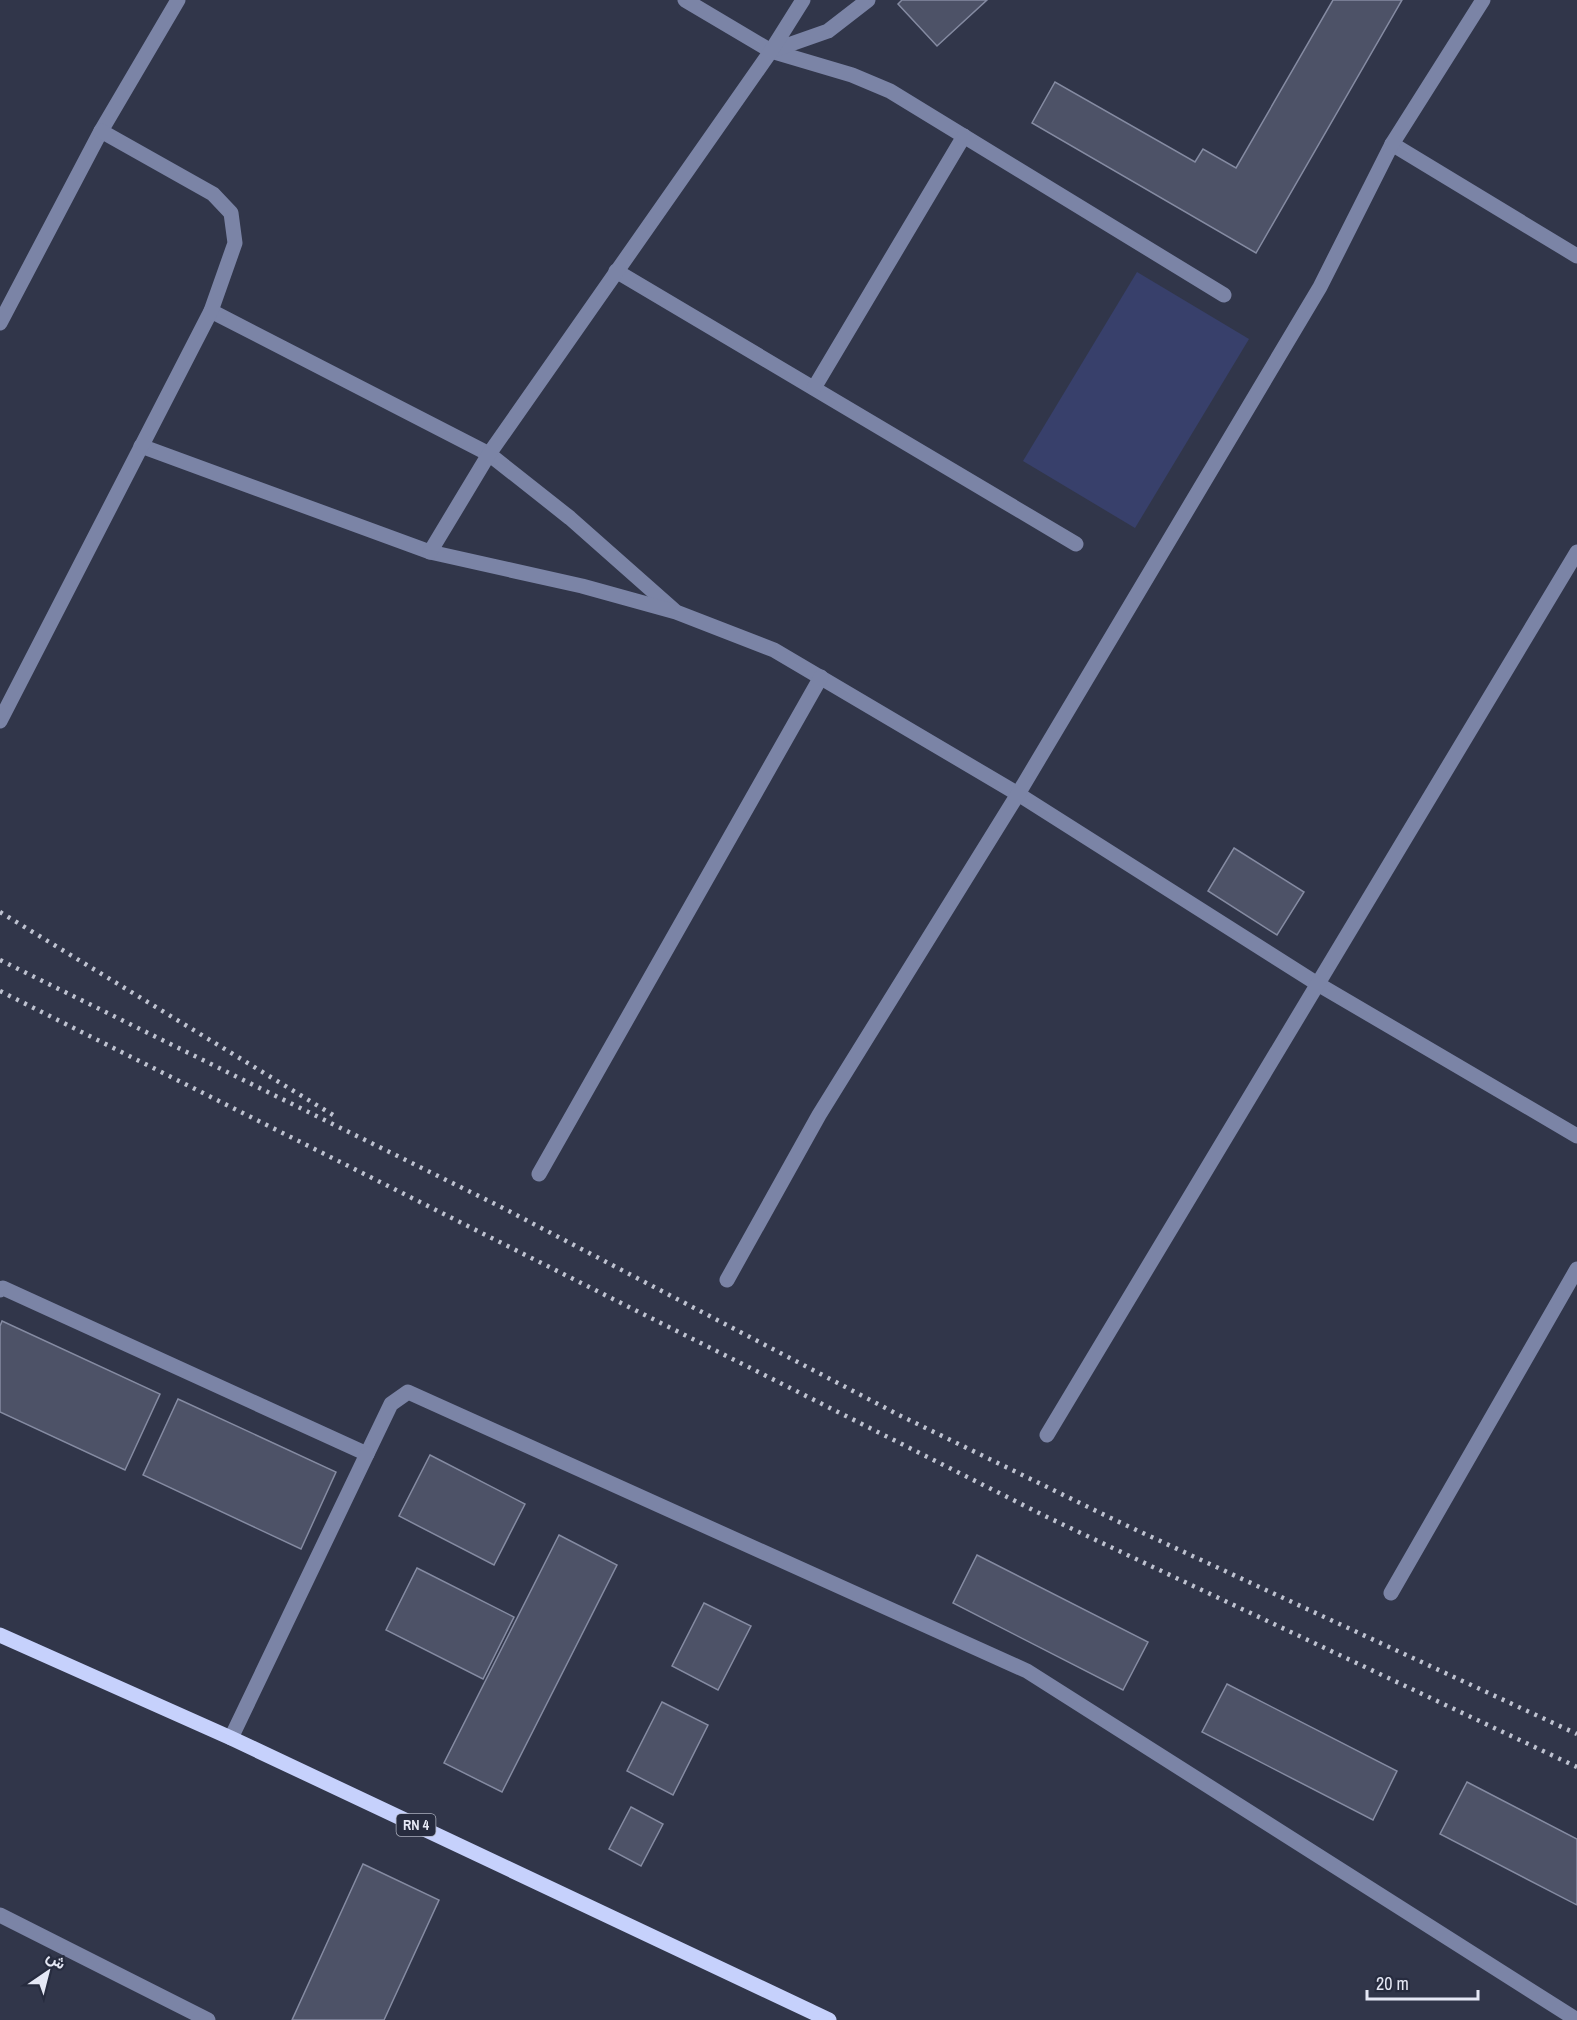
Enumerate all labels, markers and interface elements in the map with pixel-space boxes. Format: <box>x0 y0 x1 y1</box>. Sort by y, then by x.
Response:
road number: RN 4 <box>396 1814 436 1836</box>
north arrow <box>18 1942 78 2002</box>
text: ش <box>42 1945 71 1974</box>
scale bar <box>1367 1963 1478 2001</box>
text: 20 m <box>1376 1971 1409 1996</box>

